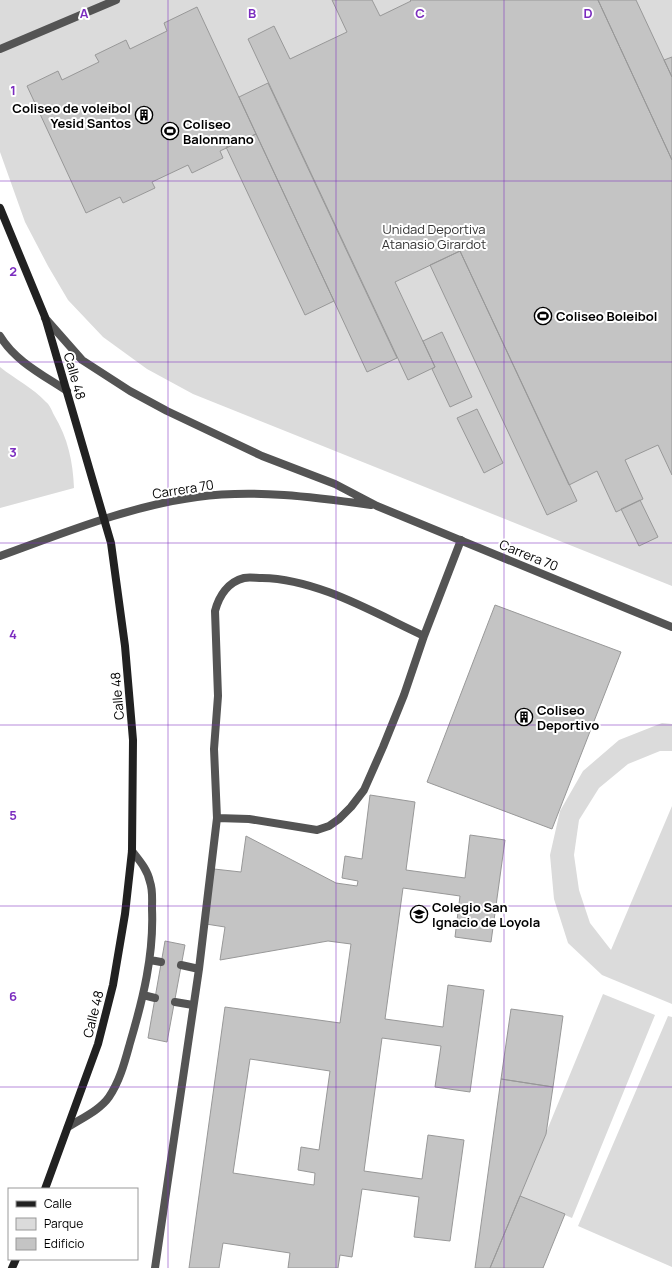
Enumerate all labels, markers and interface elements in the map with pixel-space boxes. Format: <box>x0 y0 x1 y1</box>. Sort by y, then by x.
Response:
text: A <box>80 4 89 22</box>
text: B <box>248 4 256 22</box>
text: C <box>415 4 425 22</box>
text: D <box>583 4 593 22</box>
text: 1 <box>10 81 16 99</box>
place label: Coliseo de voleibol Yesid Santos <box>12 99 131 132</box>
building icon: Coliseo de voleibol Yesid Santos <box>134 105 154 125</box>
place label: Coliseo Balonmano <box>183 115 254 148</box>
sports icon: Coliseo Balonmano <box>160 121 180 141</box>
park label: Unidad Deportiva Atanasio Girardot <box>382 220 486 253</box>
text: 2 <box>9 262 17 280</box>
sports icon: Coliseo Boleibol <box>533 306 553 326</box>
place label: Coliseo Boleibol <box>556 307 657 325</box>
street label: Calle 48 <box>60 350 90 402</box>
text: 3 <box>9 443 17 461</box>
street label: Carrera 70 <box>151 475 215 503</box>
street label: Carrera 70 <box>497 535 561 575</box>
text: 4 <box>9 625 17 643</box>
street label: Calle 48 <box>106 671 128 721</box>
place label: Coliseo Deportivo <box>537 701 599 734</box>
building icon: Coliseo Deportivo <box>514 707 534 727</box>
text: 5 <box>9 806 17 824</box>
place label: Colegio San Ignacio de Loyola <box>432 898 540 931</box>
school or university icon: Colegio San Ignacio de Loyola <box>409 904 429 924</box>
text: 6 <box>9 987 17 1005</box>
street label: Calle 48 <box>78 989 108 1039</box>
legend <box>8 1188 138 1260</box>
text: Calle <box>44 1195 72 1212</box>
text: Parque <box>44 1215 83 1232</box>
text: Edificio <box>44 1235 84 1252</box>

